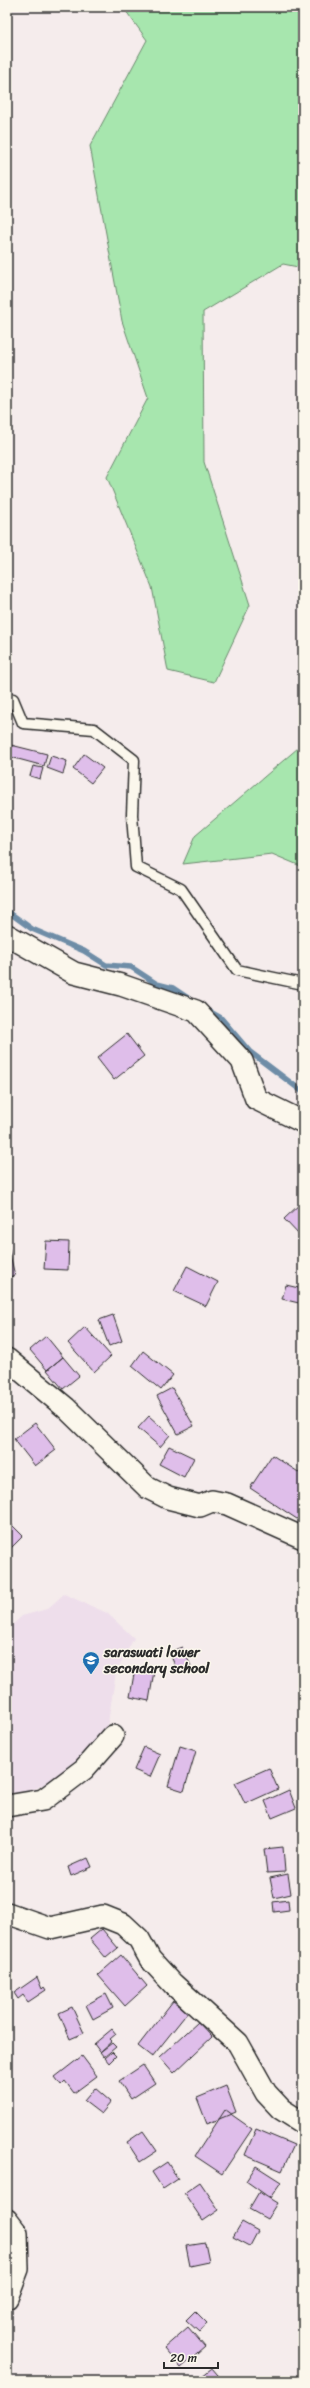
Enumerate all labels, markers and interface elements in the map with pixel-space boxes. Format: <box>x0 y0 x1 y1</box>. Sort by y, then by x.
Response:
place label: saraswati lower secondary school <box>103 1640 210 1681</box>
school or university icon: saraswati lower secondary school <box>81 1650 101 1675</box>
scale bar <box>164 2344 218 2370</box>
text: 20 m <box>170 2347 197 2369</box>

